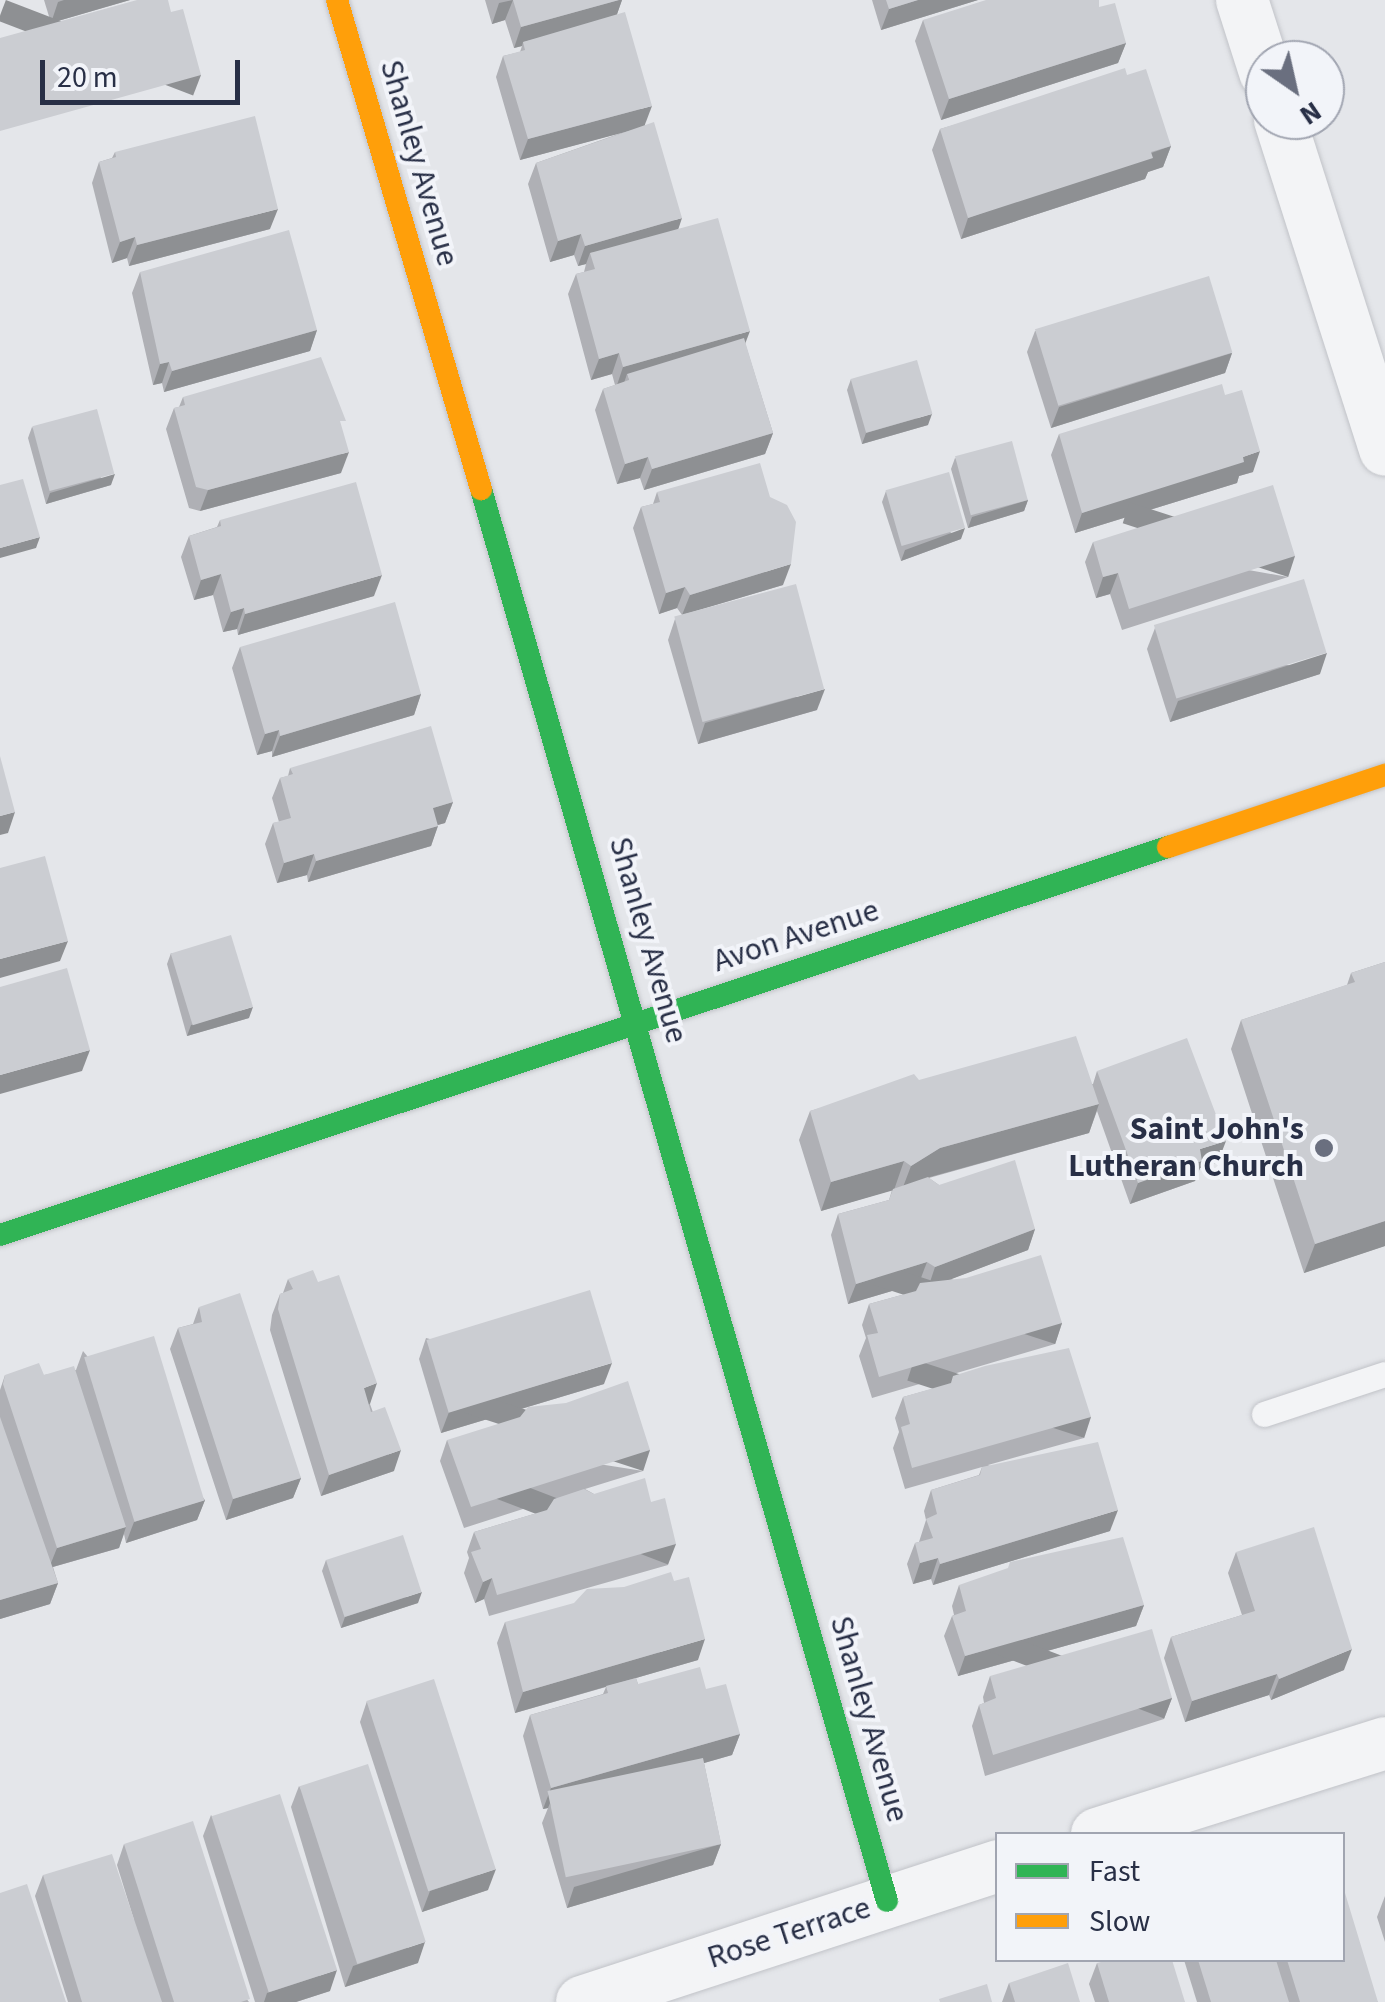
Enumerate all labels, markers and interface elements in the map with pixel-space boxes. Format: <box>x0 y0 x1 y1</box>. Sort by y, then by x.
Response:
scale bar <box>45 40 245 102</box>
north arrow <box>1245 40 1345 140</box>
text: 20 m <box>57 56 118 99</box>
street label: Shanley Avenue <box>371 56 467 270</box>
text: N <box>1292 91 1330 135</box>
street label: Shanley Avenue <box>600 833 696 1047</box>
street label: Avon Avenue <box>708 891 884 981</box>
place label: Saint John's Lutheran Church <box>1068 1111 1304 1186</box>
marker: Saint John's Lutheran Church <box>1313 1137 1335 1159</box>
street label: Shanley Avenue <box>821 1612 917 1826</box>
legend <box>995 1832 1345 1962</box>
text: Fast <box>1089 1850 1140 1893</box>
street label: Rose Terrace <box>703 1889 875 1977</box>
text: Slow <box>1089 1900 1150 1943</box>

